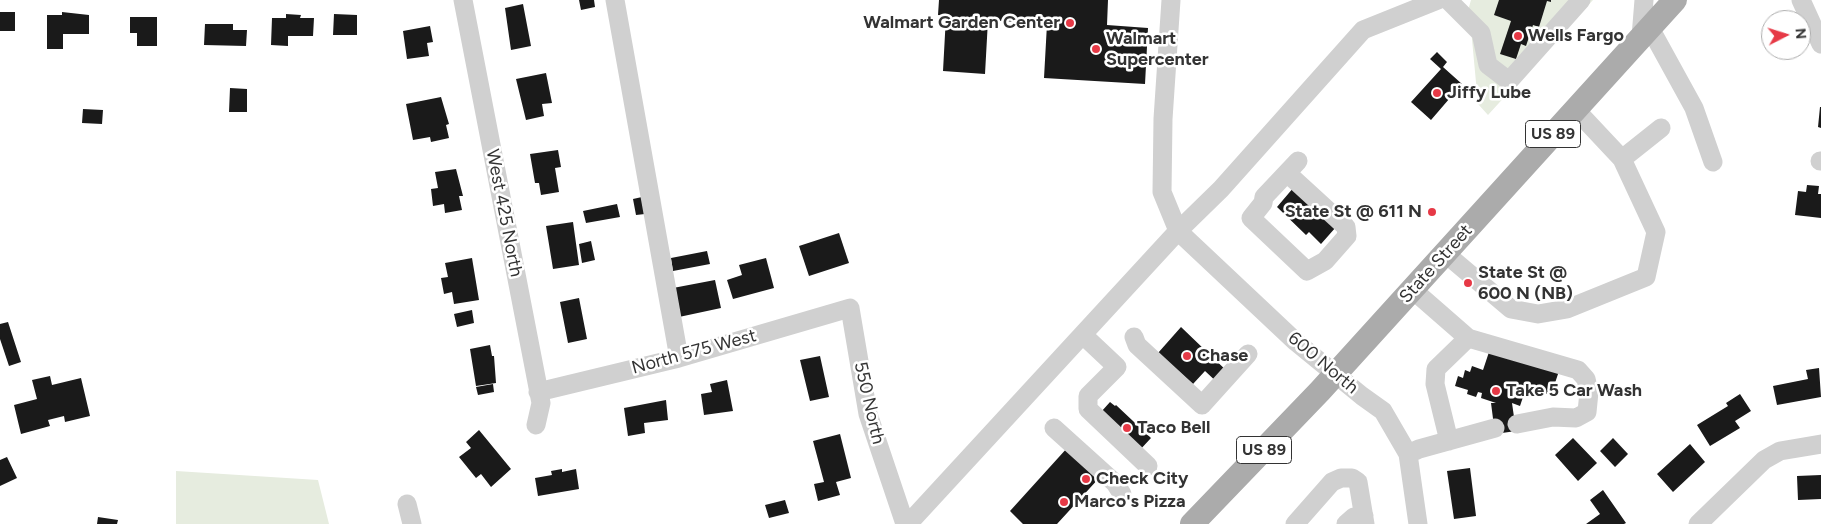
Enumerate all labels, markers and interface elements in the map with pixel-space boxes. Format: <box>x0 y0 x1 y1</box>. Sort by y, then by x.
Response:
north arrow <box>1761 10 1811 60</box>
place label: Walmart Garden Center <box>863 12 1060 34</box>
marker: Walmart Garden Center <box>1064 17 1076 29</box>
place label: Wells Fargo <box>1528 25 1624 47</box>
place label: Walmart Supercenter <box>1106 28 1209 70</box>
text: N <box>1792 28 1809 40</box>
marker: Wells Fargo <box>1512 30 1524 42</box>
marker: Walmart Supercenter <box>1090 43 1102 55</box>
place label: Jiffy Lube <box>1447 82 1531 104</box>
marker: Jiffy Lube <box>1431 87 1443 99</box>
road number: US 89 <box>1526 120 1580 148</box>
street label: West 425 North <box>481 147 527 279</box>
place label: State St @ 611 N <box>1285 201 1422 223</box>
marker: State St @ 611 N <box>1426 206 1438 218</box>
street label: State Street <box>1395 220 1477 308</box>
place label: State St @ 600 N (NB) <box>1478 262 1573 304</box>
marker: State St @ 600 N (NB) <box>1462 277 1474 289</box>
street label: North 575 West <box>629 325 759 379</box>
street label: 600 North <box>1283 327 1363 399</box>
place label: Chase <box>1197 345 1248 367</box>
marker: Chase <box>1181 350 1193 362</box>
street label: 550 North <box>849 360 889 446</box>
place label: Take 5 Car Wash <box>1506 380 1642 402</box>
marker: Take 5 Car Wash <box>1490 385 1502 397</box>
place label: Taco Bell <box>1137 417 1210 439</box>
marker: Taco Bell <box>1121 422 1133 434</box>
road number: US 89 <box>1236 436 1292 464</box>
place label: Check City <box>1096 468 1188 490</box>
marker: Check City <box>1080 473 1092 485</box>
place label: Marco's Pizza <box>1074 491 1186 513</box>
marker: Marco's Pizza <box>1058 496 1070 508</box>

